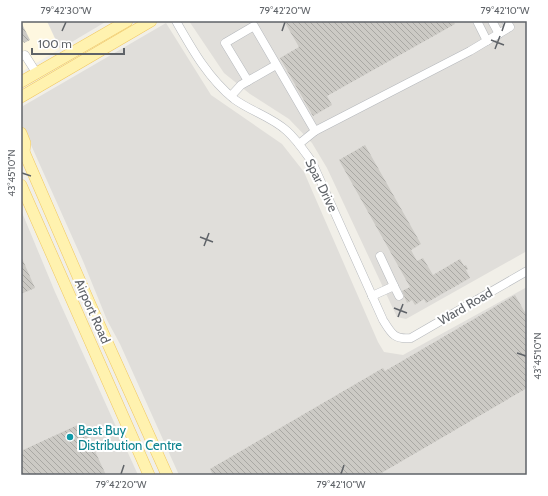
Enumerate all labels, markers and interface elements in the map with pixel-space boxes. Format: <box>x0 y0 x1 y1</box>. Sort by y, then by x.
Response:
text: 79°42'30"W <box>40 4 92 17</box>
text: 79°42'20"W <box>260 4 311 17</box>
text: 79°42'10"W <box>480 4 530 17</box>
scale bar <box>32 30 124 56</box>
text: 100 m <box>38 36 72 51</box>
text: 43°45'10"N <box>5 149 18 197</box>
street label: Spar Drive <box>302 156 342 215</box>
street label: Airport Road <box>72 276 114 346</box>
street label: Ward Road <box>435 284 495 328</box>
text: 43°45'10"N <box>531 332 544 380</box>
place label: Best Buy Distribution Centre <box>78 422 182 453</box>
marker: Best Buy Distribution Centre <box>65 432 75 442</box>
text: 79°42'20"W <box>96 478 147 491</box>
text: 79°42'10"W <box>316 478 366 491</box>

